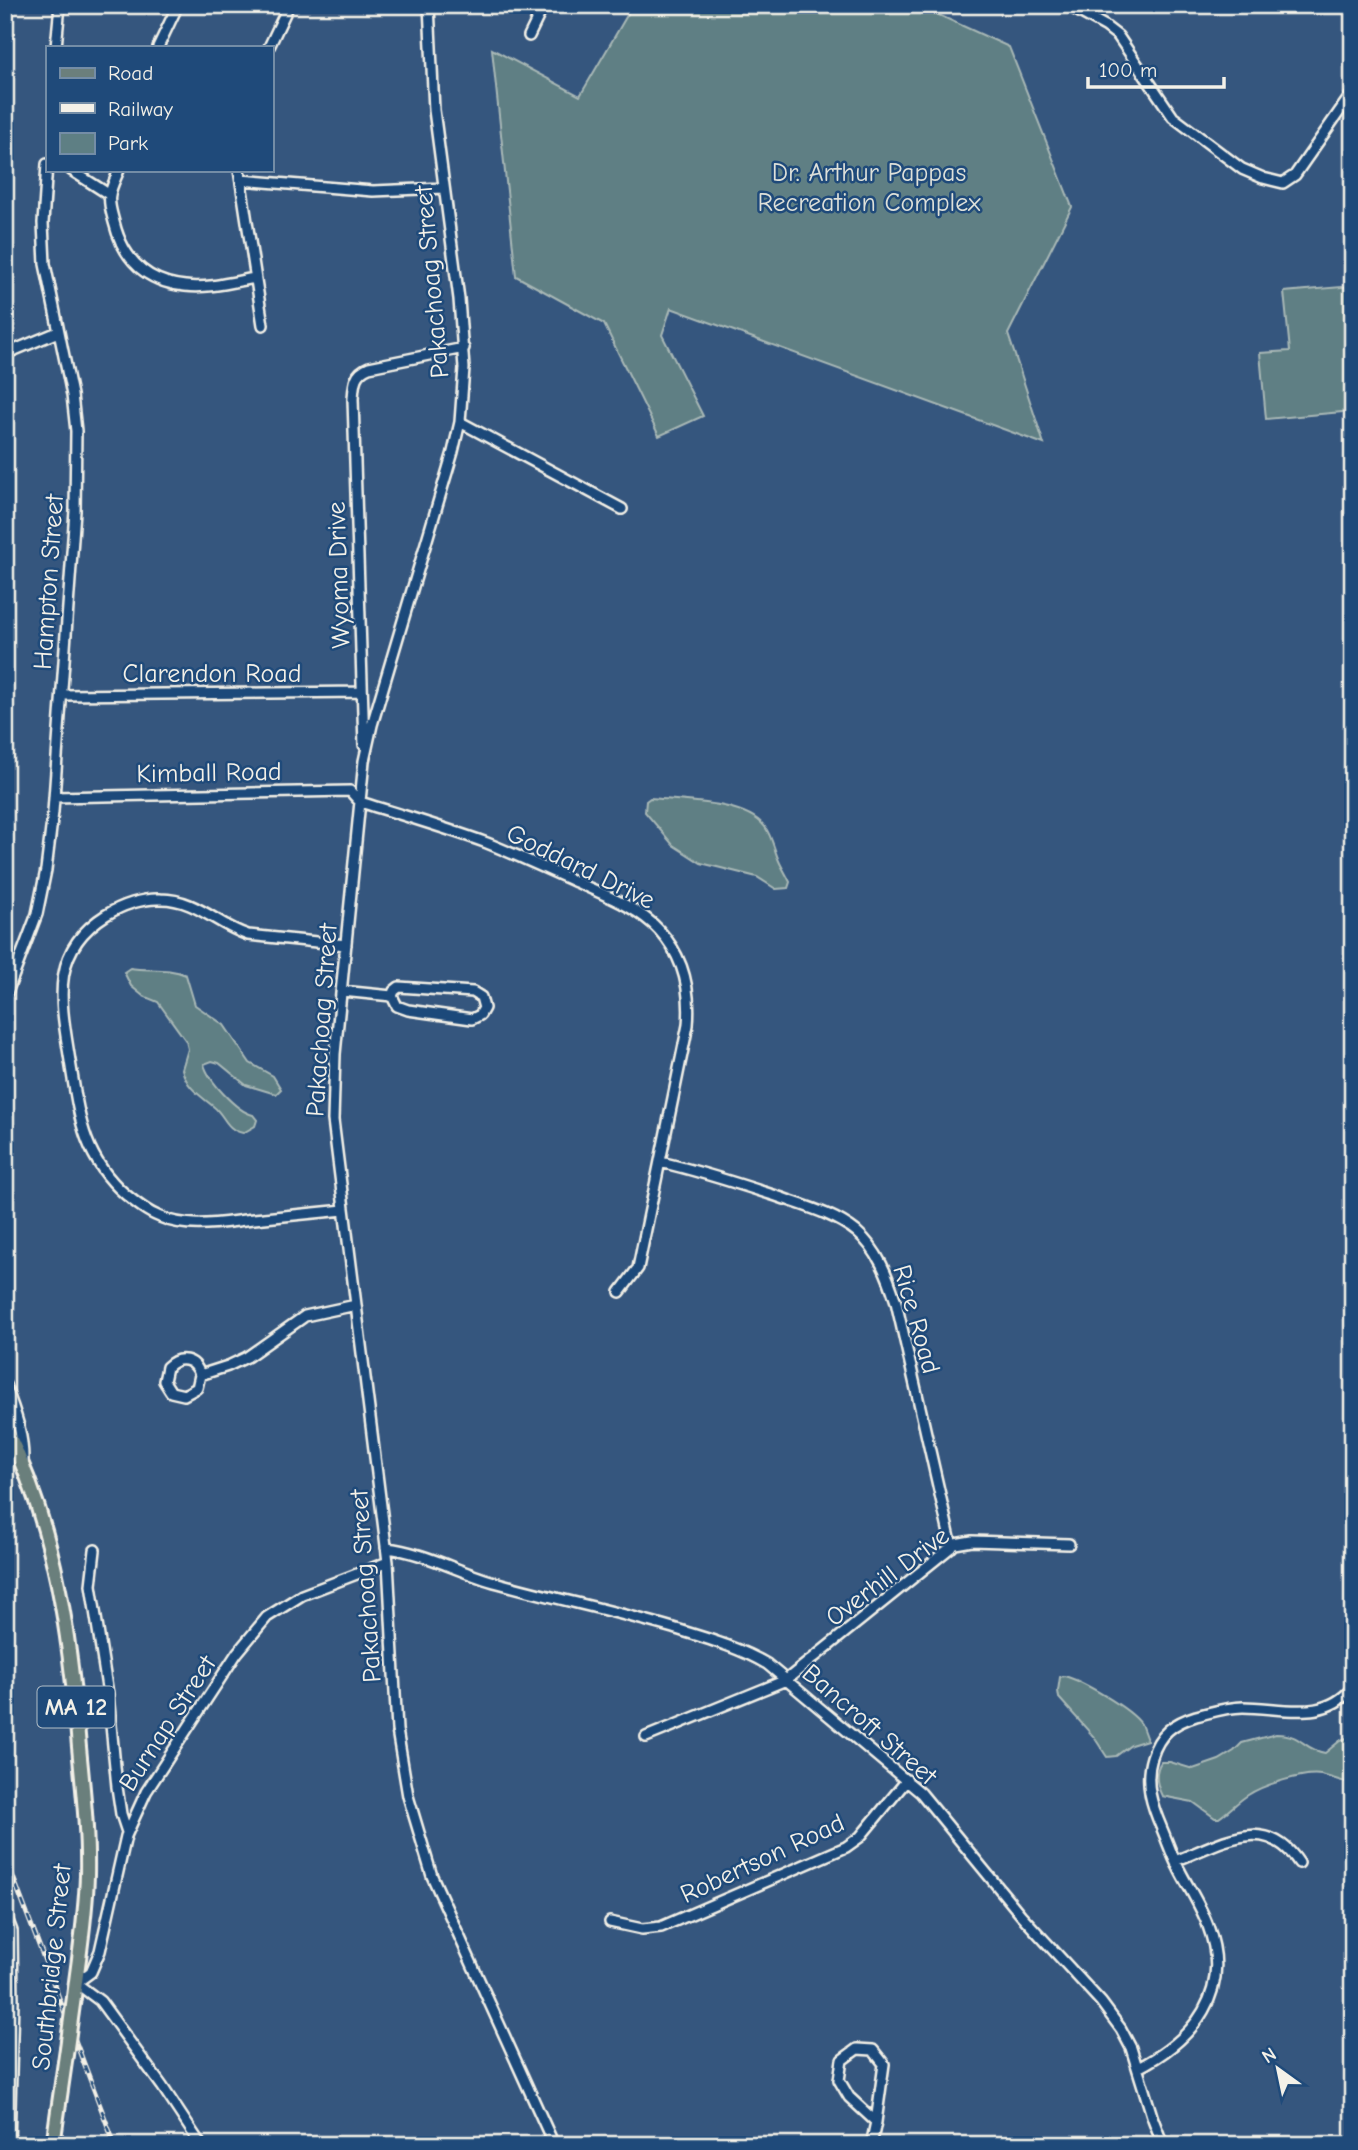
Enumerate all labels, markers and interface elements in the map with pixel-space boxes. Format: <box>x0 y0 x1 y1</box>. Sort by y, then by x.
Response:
legend <box>46 46 273 172</box>
scale bar <box>1088 46 1225 90</box>
text: 100 m <box>1099 58 1157 82</box>
text: Road <box>108 61 153 85</box>
text: Railway <box>108 97 173 121</box>
text: Park <box>108 131 148 155</box>
park label: Dr. Arthur Pappas Recreation Complex <box>757 158 981 218</box>
street label: Pakachoag Street <box>408 183 455 380</box>
street label: Hampton Street <box>28 492 70 671</box>
street label: Wyoma Drive <box>321 501 357 649</box>
street label: Clarendon Road <box>122 659 302 689</box>
street label: Kimball Road <box>136 757 282 789</box>
street label: Goddard Drive <box>501 818 660 916</box>
street label: Pakachoag Street <box>300 921 344 1118</box>
street label: Rice Road <box>886 1261 946 1377</box>
street label: Pakachoag Street <box>344 1487 388 1684</box>
street label: Overhill Drive <box>820 1521 955 1633</box>
street label: Burnap Street <box>113 1649 224 1797</box>
street label: Bancroft Street <box>796 1658 944 1792</box>
road number: MA 12 <box>38 1686 114 1728</box>
street label: Robertson Road <box>676 1808 849 1910</box>
street label: Southbridge Street <box>26 1861 78 2072</box>
north arrow <box>1242 2035 1312 2104</box>
text: N <box>1258 2043 1280 2068</box>

